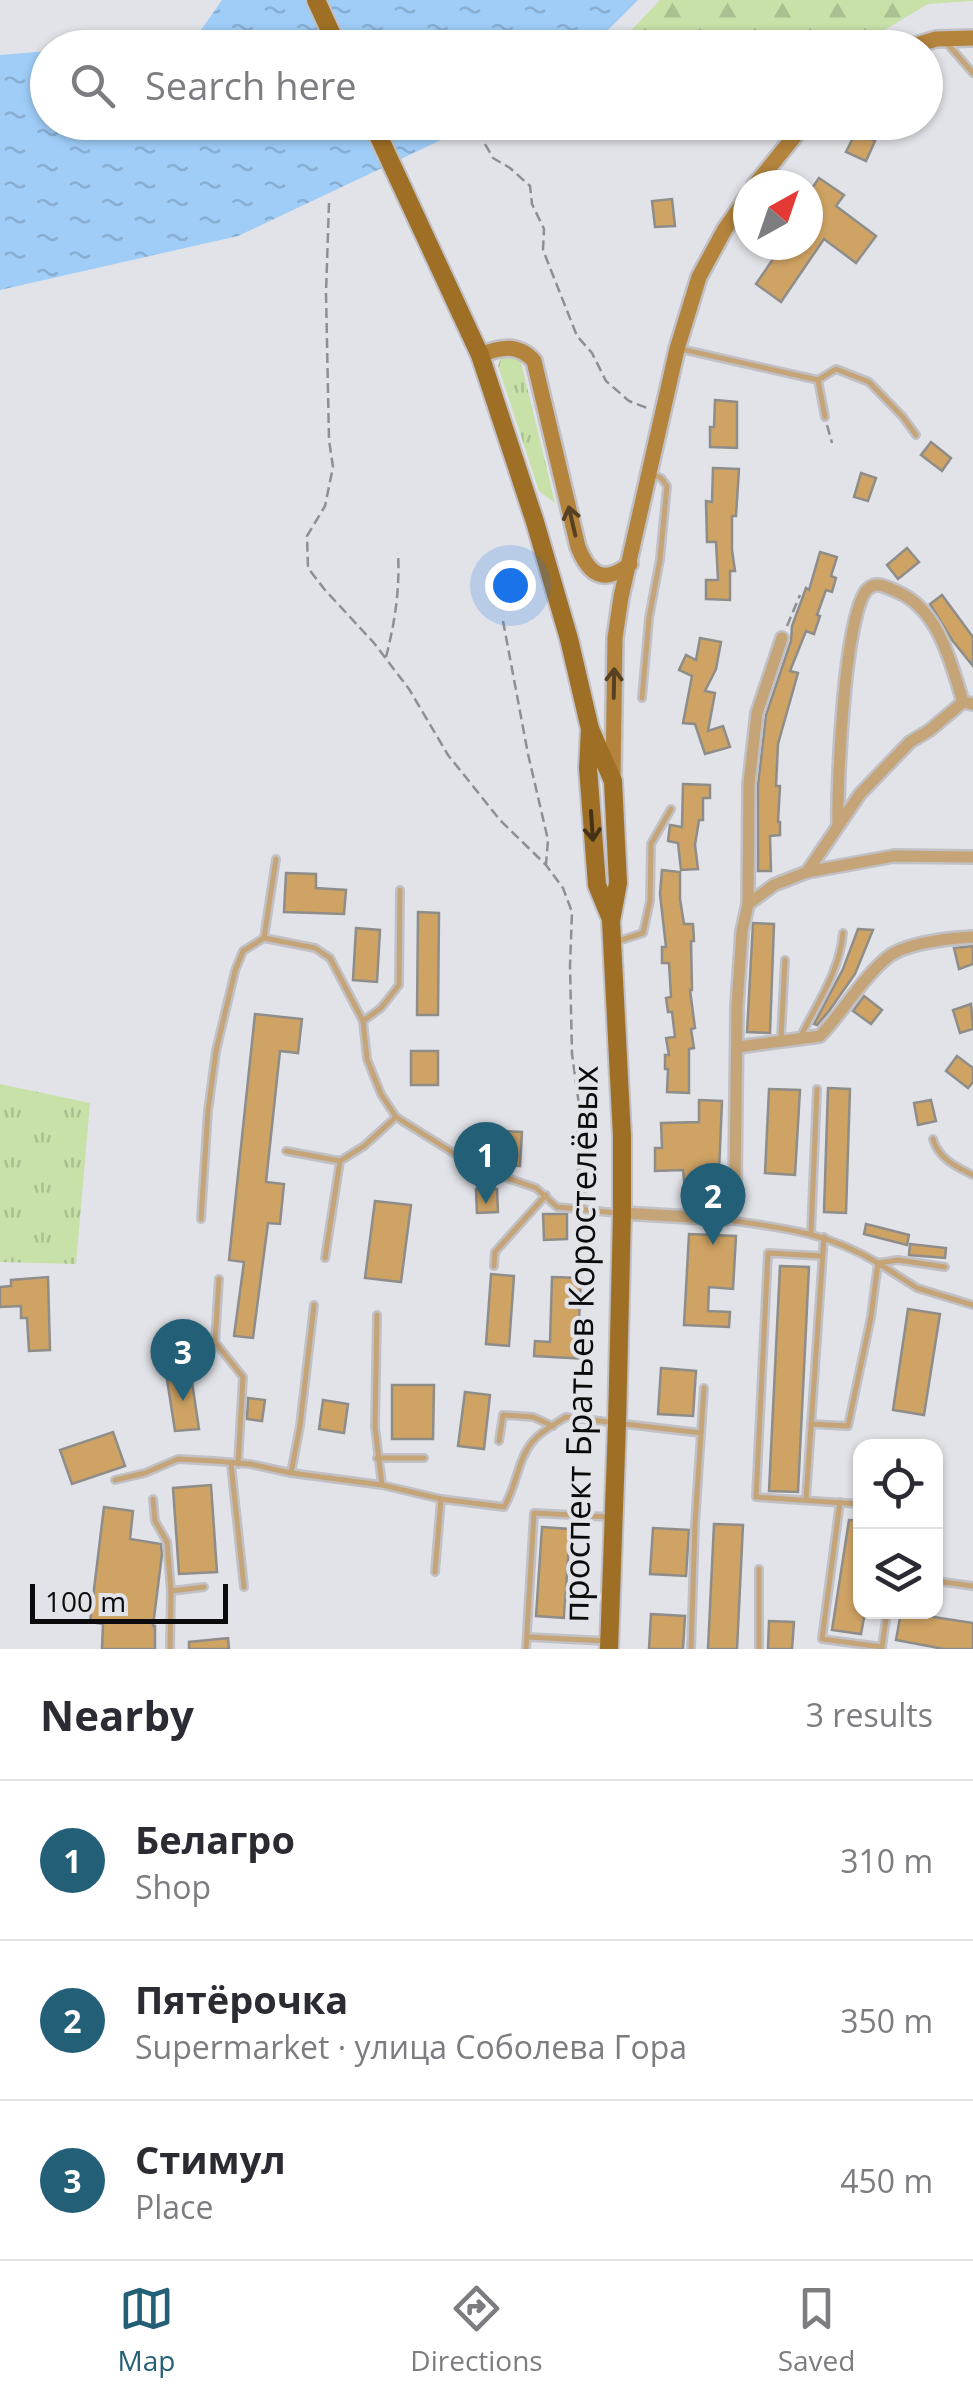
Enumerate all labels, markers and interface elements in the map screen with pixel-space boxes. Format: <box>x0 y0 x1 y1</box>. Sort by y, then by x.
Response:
search box <box>30 30 943 140</box>
icon: search <box>65 58 120 113</box>
text: Search here <box>145 59 357 111</box>
north arrow <box>733 170 823 260</box>
one-way arrow <box>562 506 581 538</box>
your location <box>485 560 536 611</box>
one-way arrow <box>605 668 624 700</box>
one-way arrow <box>583 809 602 841</box>
street label: проспект Братьев Коростелёвых <box>551 1065 608 1623</box>
pin: 1 <box>454 1122 518 1204</box>
pin: 2 <box>680 1162 746 1245</box>
pin: 3 <box>150 1318 216 1401</box>
map controls <box>853 1439 943 1619</box>
button: locate <box>853 1439 943 1529</box>
button: layers <box>853 1529 943 1619</box>
scale bar <box>30 1579 228 1624</box>
text: 100 m <box>45 1582 126 1620</box>
text: Nearby <box>40 1686 194 1743</box>
text: 3 results <box>806 1693 933 1736</box>
text: Белагро <box>135 1813 295 1865</box>
text: 1 <box>63 1839 82 1882</box>
text: 310 m <box>840 1839 933 1882</box>
text: Shop <box>135 1865 211 1908</box>
text: Пятёрочка <box>135 1973 348 2025</box>
text: 2 <box>63 1999 82 2042</box>
text: 350 m <box>840 1999 933 2042</box>
text: Supermarket · улица Соболева Гора <box>135 2025 687 2068</box>
text: Стимул <box>135 2133 286 2185</box>
text: 3 <box>63 2159 82 2202</box>
text: 450 m <box>840 2159 933 2202</box>
text: Place <box>135 2185 213 2228</box>
tab: Map <box>117 2281 175 2379</box>
tab: Directions <box>410 2281 543 2379</box>
tab: Saved <box>778 2281 855 2379</box>

